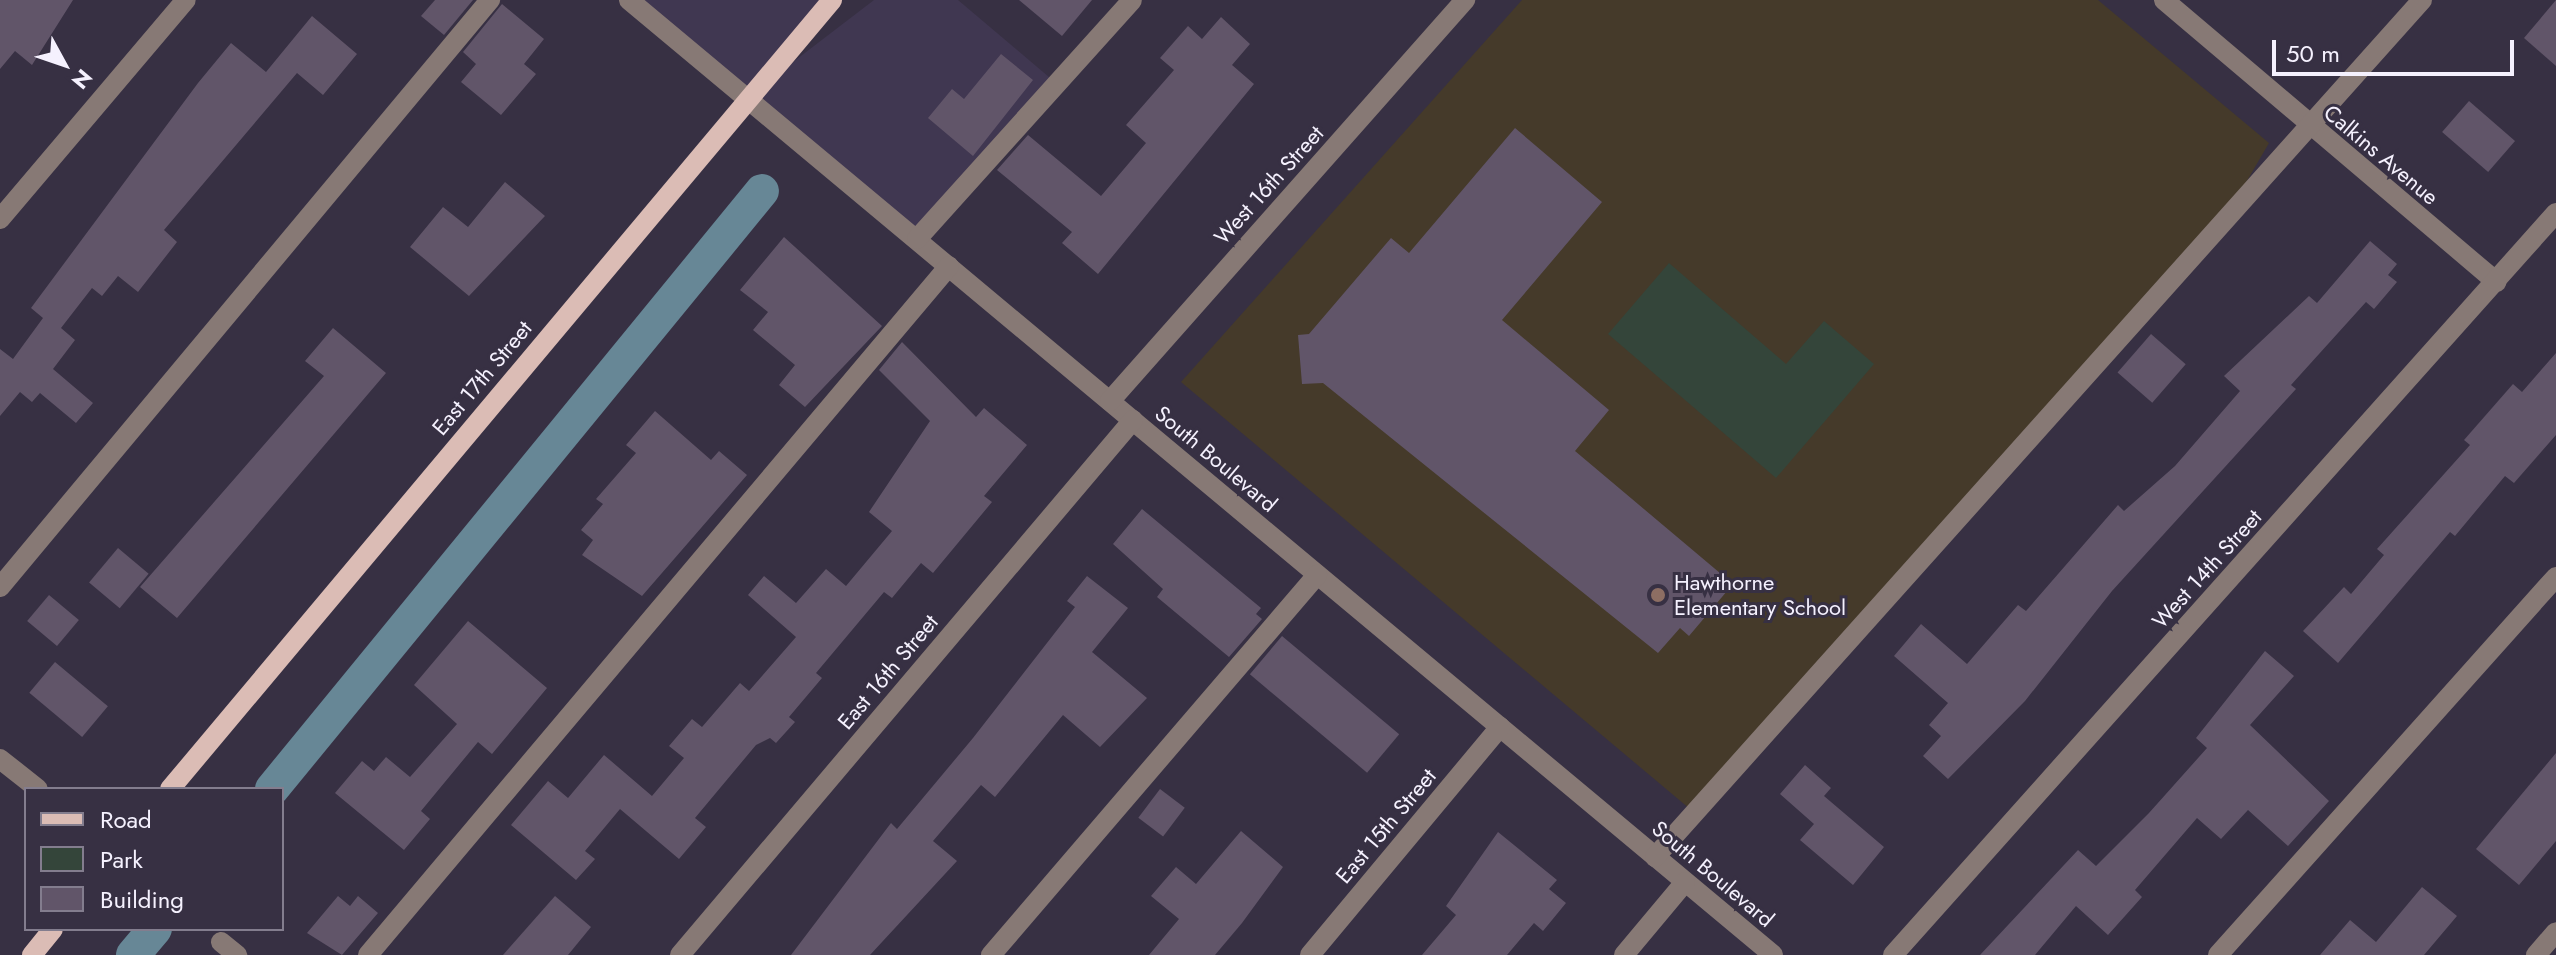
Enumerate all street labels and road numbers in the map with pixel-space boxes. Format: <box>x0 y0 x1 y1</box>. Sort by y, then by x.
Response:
street label: Calkins Avenue <box>2318 99 2444 211</box>
street label: West 16th Street <box>1209 120 1329 250</box>
street label: East 17th Street <box>427 316 537 440</box>
street label: South Boulevard <box>1150 400 1282 518</box>
street label: West 14th Street <box>2147 504 2267 634</box>
street label: East 16th Street <box>832 609 944 735</box>
street label: East 15th Street <box>1330 763 1442 889</box>
street label: South Boulevard <box>1647 815 1779 933</box>

